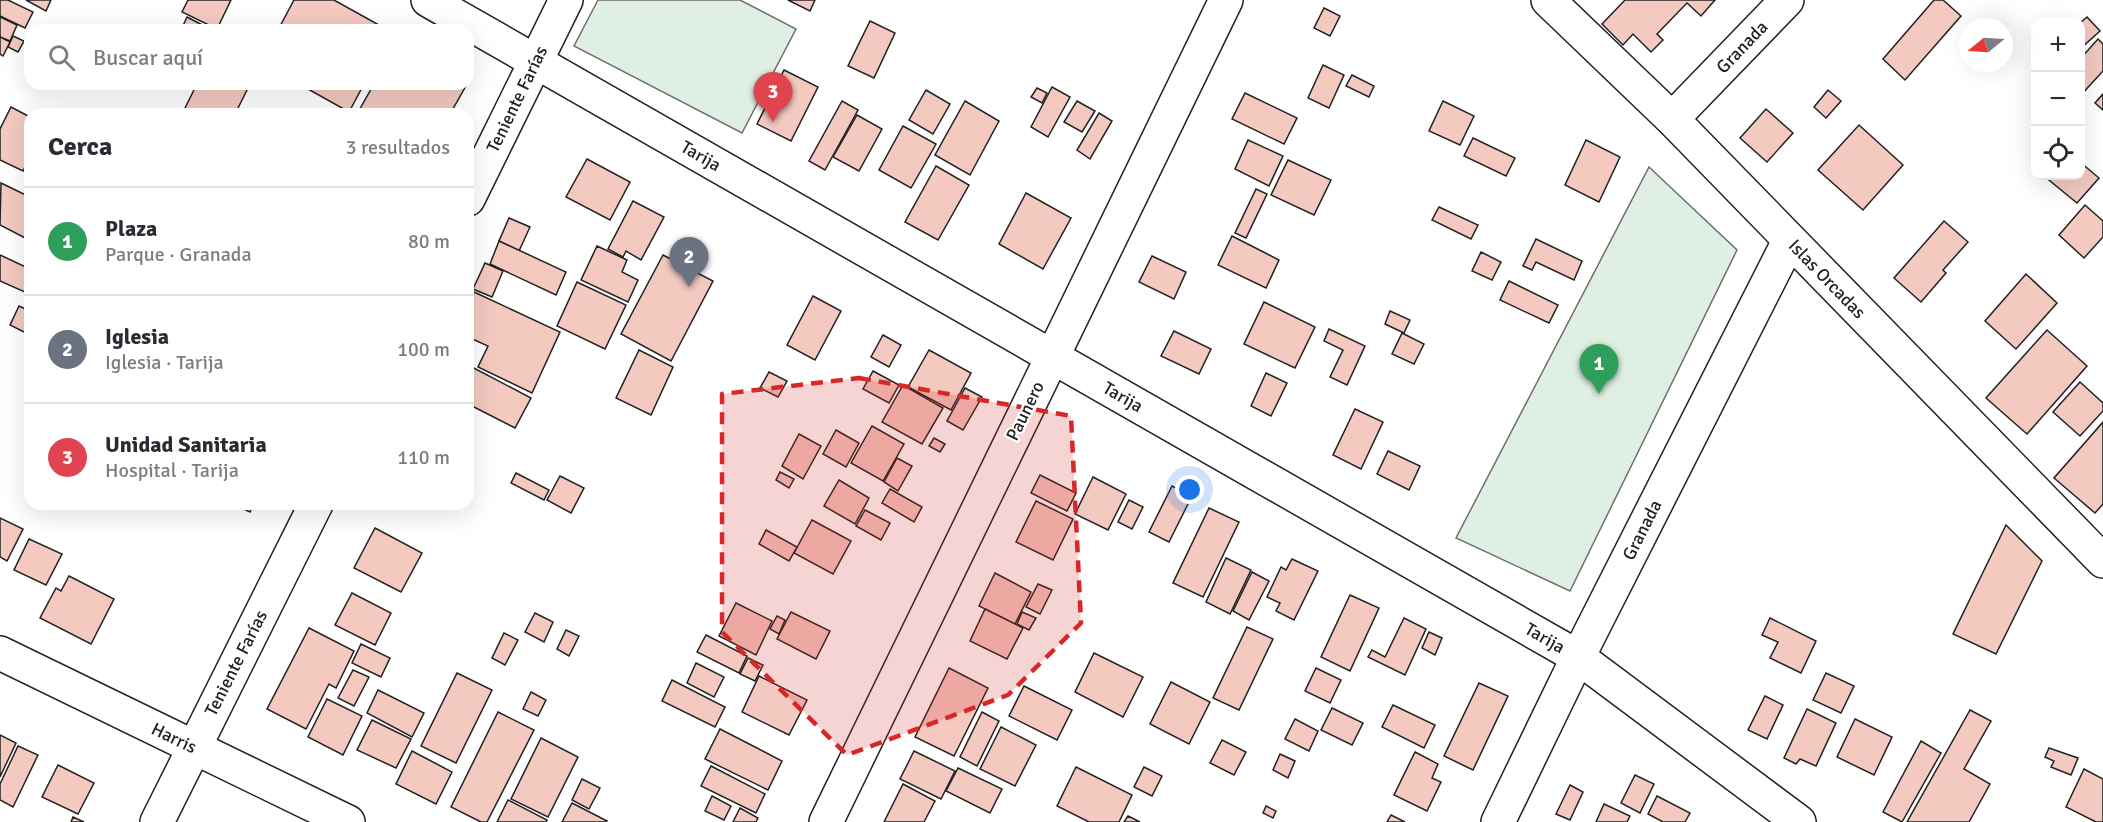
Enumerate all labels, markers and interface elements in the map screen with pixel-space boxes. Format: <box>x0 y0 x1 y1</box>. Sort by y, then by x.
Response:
street label: Granada <box>1712 16 1772 78</box>
north arrow <box>1959 18 2013 72</box>
map controls <box>2031 18 2085 180</box>
button: + <box>2031 18 2085 72</box>
search box <box>24 24 474 90</box>
icon: search <box>45 41 78 74</box>
street label: Teniente Farías <box>482 42 552 156</box>
text: Buscar aquí <box>93 44 203 71</box>
pin: 3 <box>754 72 792 122</box>
button: − <box>2031 72 2085 126</box>
button: locate <box>2031 126 2085 180</box>
text: Cerca <box>48 131 112 163</box>
text: 3 resultados <box>346 135 450 160</box>
street label: Tarija <box>677 136 725 176</box>
text: Plaza <box>105 215 157 242</box>
text: 1 <box>62 229 73 254</box>
text: 80 m <box>408 229 450 254</box>
street label: Islas Orcadas <box>1784 235 1870 323</box>
pin: 2 <box>670 238 708 287</box>
text: Parque · Granada <box>105 242 252 267</box>
text: Iglesia <box>105 323 169 350</box>
text: 2 <box>62 337 73 362</box>
text: 100 m <box>397 337 450 362</box>
pin: 1 <box>1580 344 1618 394</box>
text: Iglesia · Tarija <box>105 350 224 375</box>
street label: Tarija <box>1099 377 1147 417</box>
street label: Paunero <box>1001 378 1049 444</box>
text: Unidad Sanitaria <box>105 431 267 458</box>
text: 3 <box>62 445 73 470</box>
text: 110 m <box>397 445 450 470</box>
text: Hospital · Tarija <box>105 458 239 483</box>
your location <box>1175 475 1204 504</box>
street label: Granada <box>1618 496 1666 564</box>
street label: Teniente Farías <box>200 606 272 720</box>
street label: Tarija <box>1521 618 1569 658</box>
street label: Harris <box>148 718 200 758</box>

